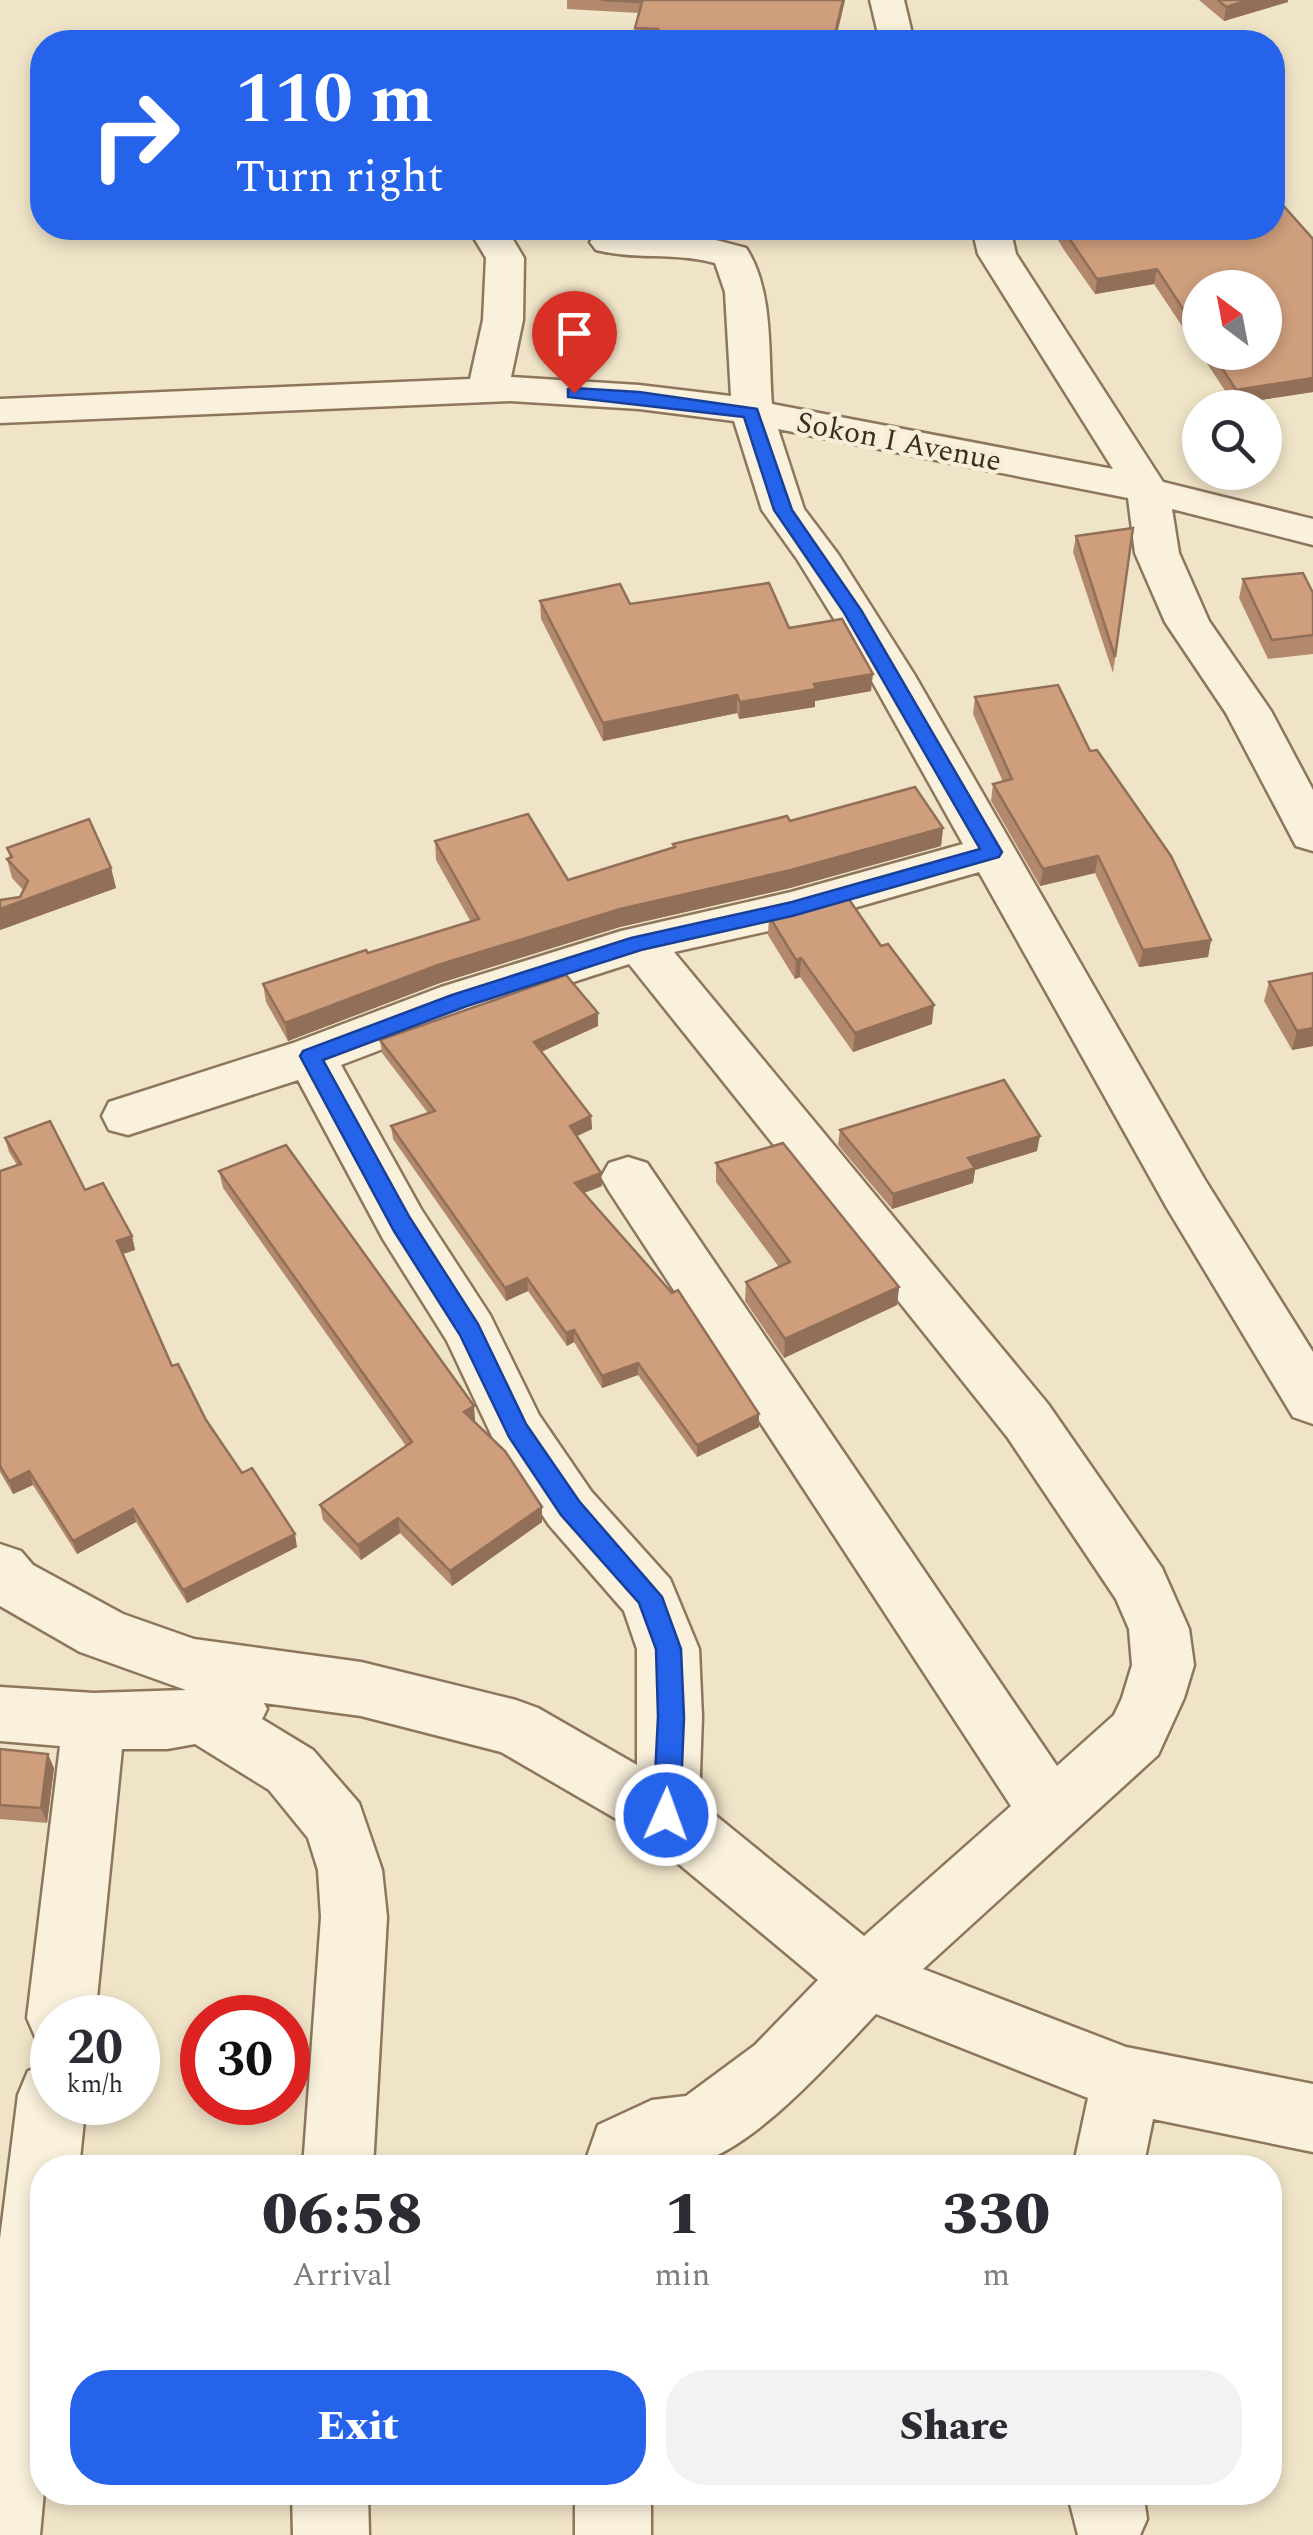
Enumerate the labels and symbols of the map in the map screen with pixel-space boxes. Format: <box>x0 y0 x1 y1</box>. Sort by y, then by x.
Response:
north arrow <box>1182 270 1282 370</box>
pin <box>532 291 617 394</box>
street label: Sokon I Avenue <box>792 400 1005 484</box>
position arrow <box>614 1763 718 1867</box>
speed limit sign: 30 <box>180 1995 310 2125</box>

